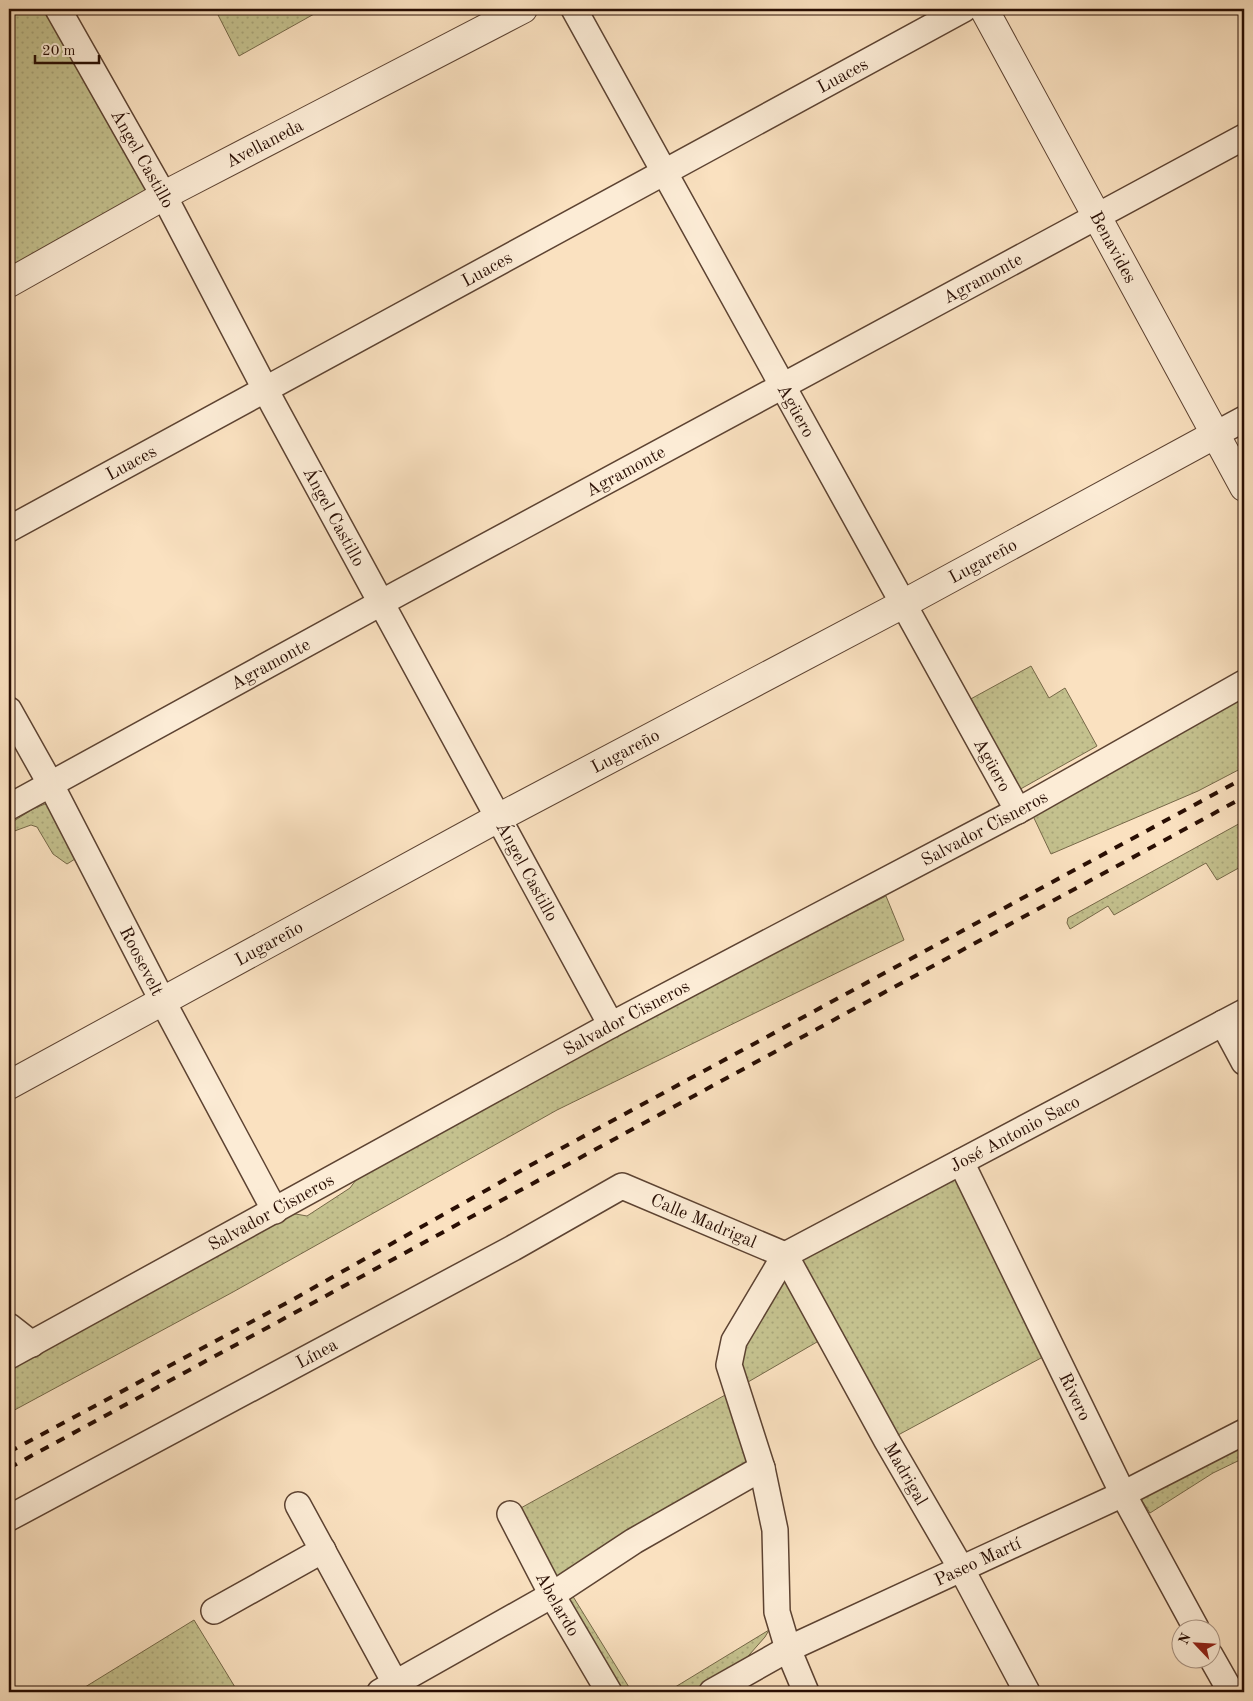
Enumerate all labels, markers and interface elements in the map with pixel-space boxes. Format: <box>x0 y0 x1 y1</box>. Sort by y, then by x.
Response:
scale bar <box>35 32 99 64</box>
text: 20 m <box>42 44 76 59</box>
street label: Luaces <box>815 55 871 97</box>
street label: Ángel Castillo <box>107 105 177 211</box>
street label: Avellaneda <box>223 117 306 172</box>
street label: Benavides <box>1086 209 1139 287</box>
street label: Luaces <box>459 249 516 291</box>
street label: Agramonte <box>940 250 1026 308</box>
street label: Agüero <box>774 381 817 441</box>
street label: Luaces <box>103 442 160 484</box>
street label: Agramonte <box>583 443 668 500</box>
street label: Ángel Castillo <box>299 463 368 570</box>
street label: Lugareño <box>946 536 1020 587</box>
street label: Agramonte <box>228 636 313 693</box>
street label: Lugareño <box>588 726 663 777</box>
street label: Agüero <box>970 736 1013 795</box>
street label: Salvador Cisneros <box>918 788 1051 870</box>
street label: Ángel Castillo <box>492 817 561 925</box>
street label: Lugareño <box>232 918 306 970</box>
street label: Roosevelt <box>116 924 166 999</box>
street label: Salvador Cisneros <box>560 977 693 1059</box>
street label: José Antonio Saco <box>947 1093 1083 1176</box>
street label: Salvador Cisneros <box>206 1171 338 1255</box>
street label: Calle Madrigal <box>648 1191 759 1252</box>
street label: Línea <box>294 1336 341 1372</box>
street label: Rivero <box>1055 1370 1094 1424</box>
street label: Madrigal <box>880 1440 930 1509</box>
street label: Paseo Martí <box>932 1535 1024 1590</box>
street label: Abelardo <box>532 1569 582 1640</box>
north arrow <box>1170 1618 1220 1668</box>
text: N <box>1177 1631 1194 1647</box>

